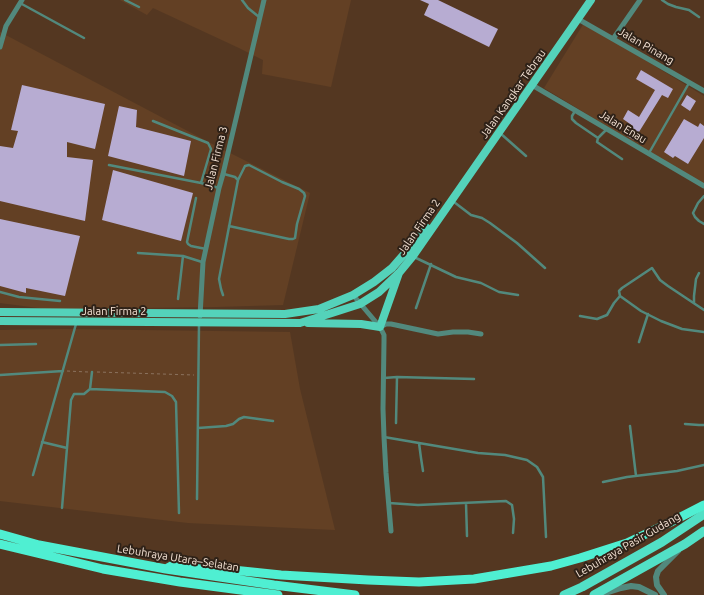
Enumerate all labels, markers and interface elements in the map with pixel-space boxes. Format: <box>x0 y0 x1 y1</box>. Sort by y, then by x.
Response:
street label: Jalan Pinang <box>616 25 676 67</box>
street label: Jalan Kangkar Tebrau <box>477 47 549 141</box>
street label: Jalan Enau <box>597 108 649 146</box>
street label: Jalan Firma 3 <box>202 125 230 191</box>
street label: Jalan Firma 2 <box>395 197 443 257</box>
street label: Jalan Firma 2 <box>82 304 146 318</box>
street label: Lebuhraya Pasir Gudang <box>573 510 683 580</box>
street label: Lebuhraya Utara–Selatan <box>116 542 240 574</box>

